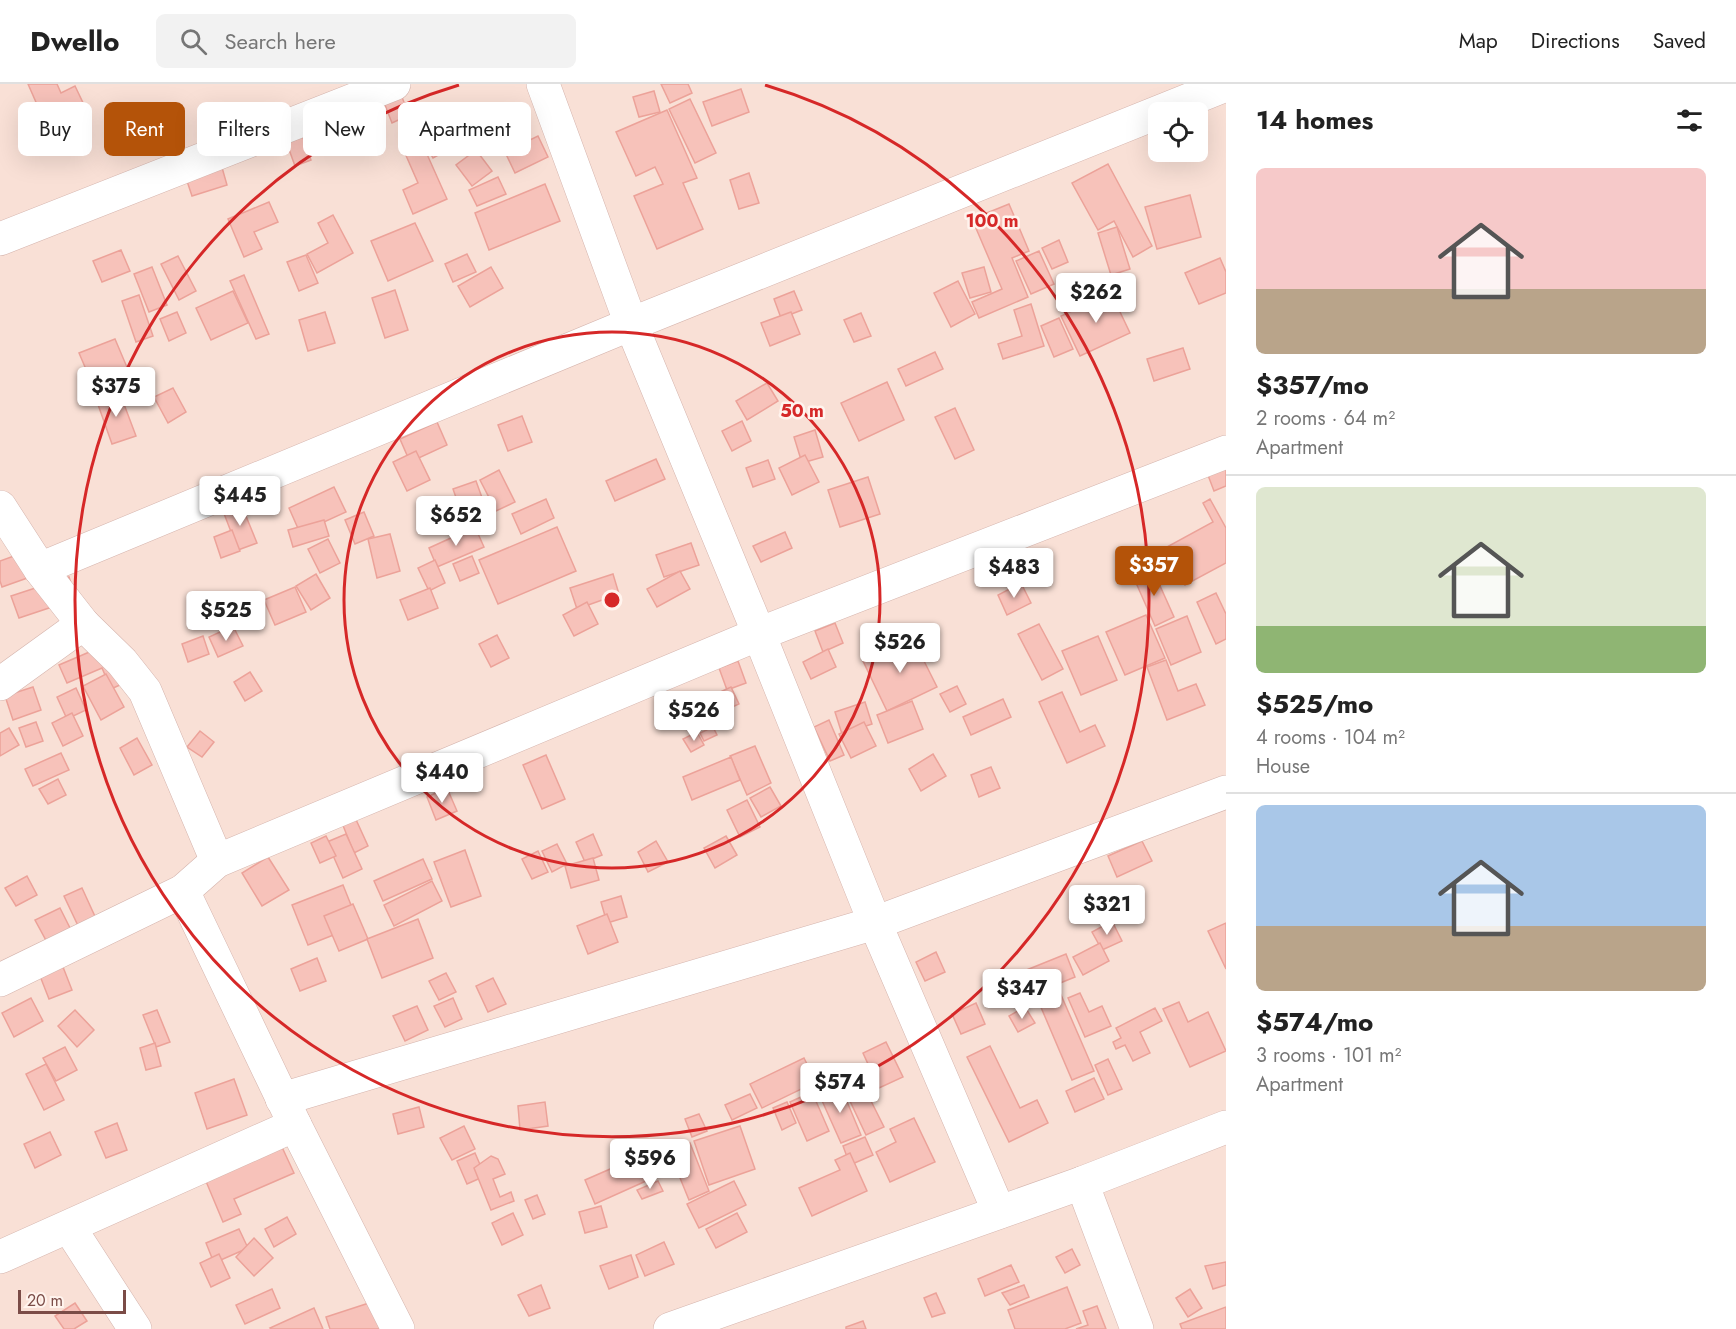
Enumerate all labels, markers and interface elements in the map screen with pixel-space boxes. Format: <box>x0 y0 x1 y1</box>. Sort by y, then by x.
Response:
search box <box>156 14 576 68</box>
text: Dwello <box>30 21 120 62</box>
icon: search <box>177 25 210 58</box>
text: Search here <box>225 25 336 57</box>
text: Map <box>1459 26 1498 56</box>
text: Directions <box>1531 26 1620 56</box>
text: Saved <box>1653 26 1706 56</box>
text: 14 homes <box>1256 101 1373 139</box>
chip: Buy <box>18 102 92 156</box>
chip: Rent <box>104 102 185 156</box>
chip: Filters <box>197 102 291 156</box>
chip: New <box>303 102 386 156</box>
chip: Apartment <box>398 102 531 156</box>
map controls <box>1148 102 1208 162</box>
button: locate <box>1148 102 1208 162</box>
icon: filters <box>1673 104 1706 137</box>
icon: home <box>1427 207 1535 315</box>
text: 100 m <box>965 208 1019 234</box>
pin: $262 <box>1060 273 1132 324</box>
text: $262 <box>1070 278 1122 307</box>
text: $357/mo <box>1256 366 1369 404</box>
pin: $375 <box>80 367 152 418</box>
text: $375 <box>91 372 141 401</box>
text: 50 m <box>780 398 824 424</box>
text: 2 rooms · 64 m² <box>1256 404 1395 433</box>
text: Apartment <box>1256 433 1343 462</box>
pin: $445 <box>204 476 276 527</box>
text: $445 <box>213 481 267 510</box>
pin: $652 <box>420 496 492 547</box>
text: $652 <box>430 501 482 530</box>
icon: home <box>1427 526 1535 634</box>
pin: $357 <box>1118 546 1190 597</box>
pin: $483 <box>978 548 1050 599</box>
text: $357 <box>1129 551 1179 580</box>
text: $483 <box>988 553 1040 582</box>
centre of rings <box>602 590 622 610</box>
pin: $525 <box>190 591 262 642</box>
text: $525 <box>200 596 252 625</box>
pin: $526 <box>864 623 936 674</box>
text: $526 <box>874 628 926 657</box>
text: $525/mo <box>1256 685 1373 723</box>
pin: $526 <box>658 691 730 742</box>
text: $526 <box>668 696 720 725</box>
text: 4 rooms · 104 m² <box>1256 723 1405 752</box>
text: House <box>1256 752 1310 781</box>
pin: $440 <box>406 753 478 804</box>
text: $440 <box>415 758 469 787</box>
icon: home <box>1427 844 1535 952</box>
pin: $321 <box>1071 885 1143 936</box>
text: $321 <box>1083 890 1131 919</box>
pin: $347 <box>986 969 1058 1020</box>
text: $347 <box>997 974 1047 1003</box>
text: $574/mo <box>1256 1003 1373 1041</box>
text: 3 rooms · 101 m² <box>1256 1041 1402 1070</box>
pin: $574 <box>804 1063 876 1114</box>
text: $574 <box>814 1068 866 1097</box>
text: Apartment <box>1256 1070 1343 1099</box>
pin: $596 <box>614 1139 686 1190</box>
text: $596 <box>624 1144 676 1173</box>
scale bar <box>18 1287 126 1314</box>
text: 20 m <box>27 1289 63 1312</box>

